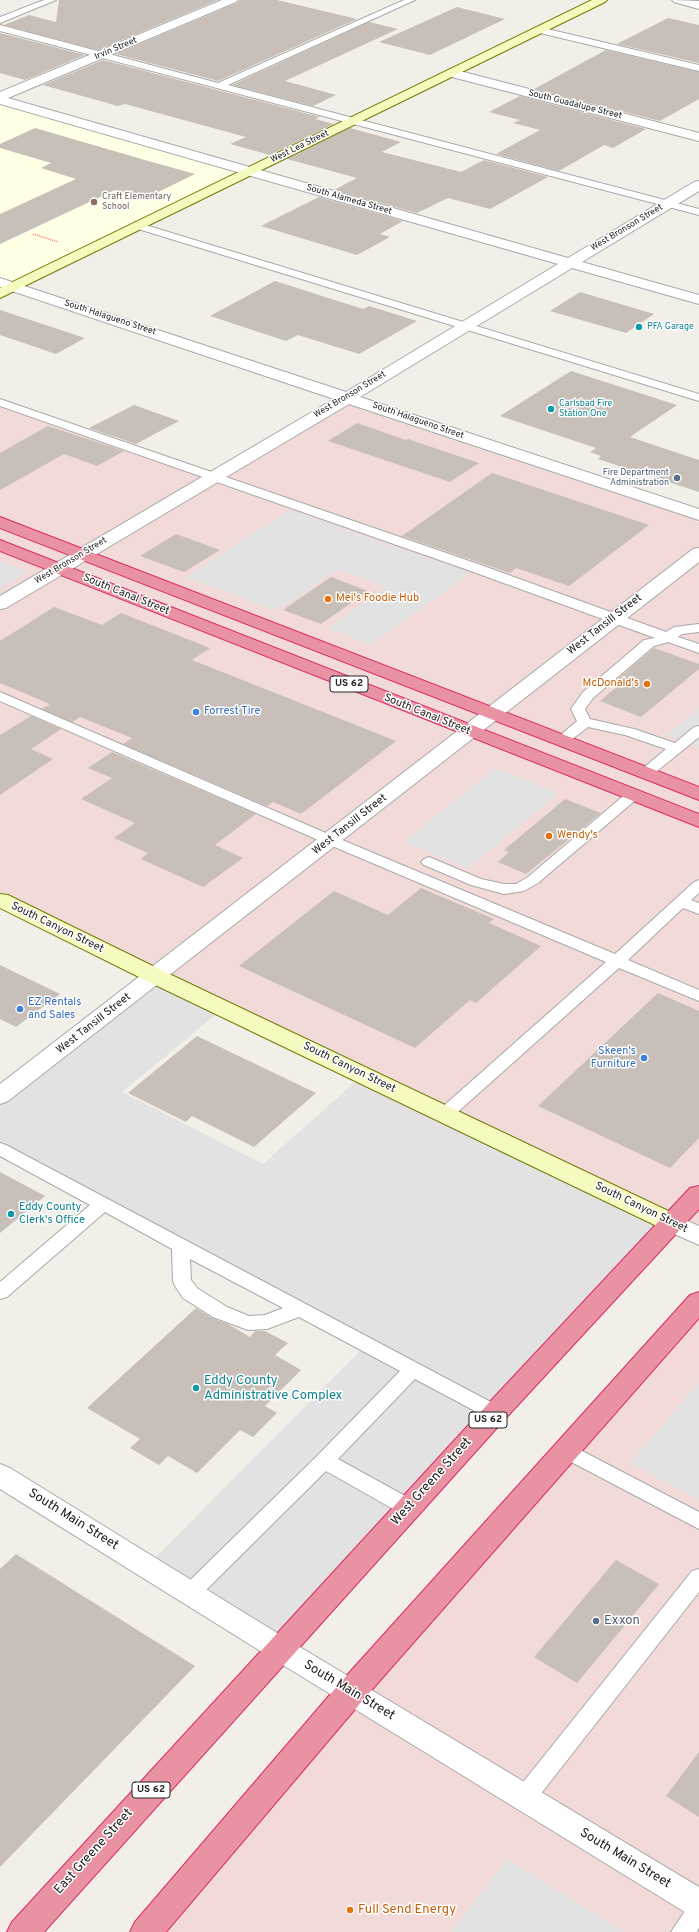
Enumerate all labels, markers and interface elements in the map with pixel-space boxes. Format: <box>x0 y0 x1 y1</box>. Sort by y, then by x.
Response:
street label: Irvin Street <box>93 35 139 63</box>
street label: South Guadalupe Street <box>527 88 623 122</box>
street label: West Lea Street <box>269 128 331 166</box>
street label: South Alameda Street <box>305 183 393 217</box>
place label: Craft Elementary School <box>102 192 171 213</box>
marker: Craft Elementary School <box>89 197 99 207</box>
street label: West Bronson Street <box>589 202 665 254</box>
street label: South Halagueno Street <box>63 298 157 338</box>
marker: PFA Garage <box>634 322 644 332</box>
place label: PFA Garage <box>647 322 694 332</box>
street label: West Bronson Street <box>312 369 388 421</box>
place label: Carlsbad Fire Station One <box>559 399 612 420</box>
street label: South Halagueno Street <box>371 400 465 442</box>
marker: Carlsbad Fire Station One <box>546 404 556 414</box>
place label: Fire Department Administration <box>603 468 669 489</box>
marker: Fire Department Administration <box>672 473 682 483</box>
street label: West Bronson Street <box>33 535 109 587</box>
street label: South Canal Street <box>81 572 171 618</box>
place label: Mei's Foodie Hub <box>336 592 419 606</box>
street label: West Tansill Street <box>565 592 645 658</box>
marker: Mei's Foodie Hub <box>323 594 333 604</box>
road number: US 62 <box>330 676 368 692</box>
place label: McDonald's <box>583 677 639 691</box>
marker: McDonald's <box>642 679 652 689</box>
street label: South Canal Street <box>382 692 472 738</box>
place label: Forrest Tire <box>204 705 260 719</box>
marker: Forrest Tire <box>191 707 201 717</box>
street label: West Tansill Street <box>310 792 390 858</box>
place label: Wendy's <box>557 829 598 843</box>
marker: Wendy's <box>544 831 554 841</box>
street label: South Canyon Street <box>8 900 106 956</box>
street label: West Tansill Street <box>54 991 134 1057</box>
place label: EZ Rentals and Sales <box>28 996 81 1022</box>
marker: EZ Rentals and Sales <box>15 1004 25 1014</box>
street label: South Canyon Street <box>300 1040 398 1096</box>
place label: Skeen's Furniture <box>591 1045 636 1071</box>
marker: Skeen's Furniture <box>639 1053 649 1063</box>
street label: South Canyon Street <box>592 1180 690 1236</box>
place label: Eddy County Clerk's Office <box>19 1201 85 1227</box>
marker: Eddy County Clerk's Office <box>6 1209 16 1219</box>
place label: Eddy County Administrative Complex <box>204 1373 342 1404</box>
marker: Eddy County Administrative Complex <box>191 1383 201 1393</box>
road number: US 62 <box>469 1412 507 1428</box>
street label: West Greene Street <box>388 1435 476 1529</box>
street label: South Main Street <box>25 1486 121 1554</box>
place label: Exxon <box>604 1613 640 1629</box>
marker: Exxon <box>591 1616 601 1626</box>
street label: South Main Street <box>301 1658 397 1724</box>
road number: US 62 <box>132 1782 170 1798</box>
street label: East Greene Street <box>51 1806 137 1898</box>
street label: South Main Street <box>577 1826 673 1892</box>
place label: Full Send Energy <box>358 1902 456 1918</box>
marker: Full Send Energy <box>345 1905 355 1915</box>

